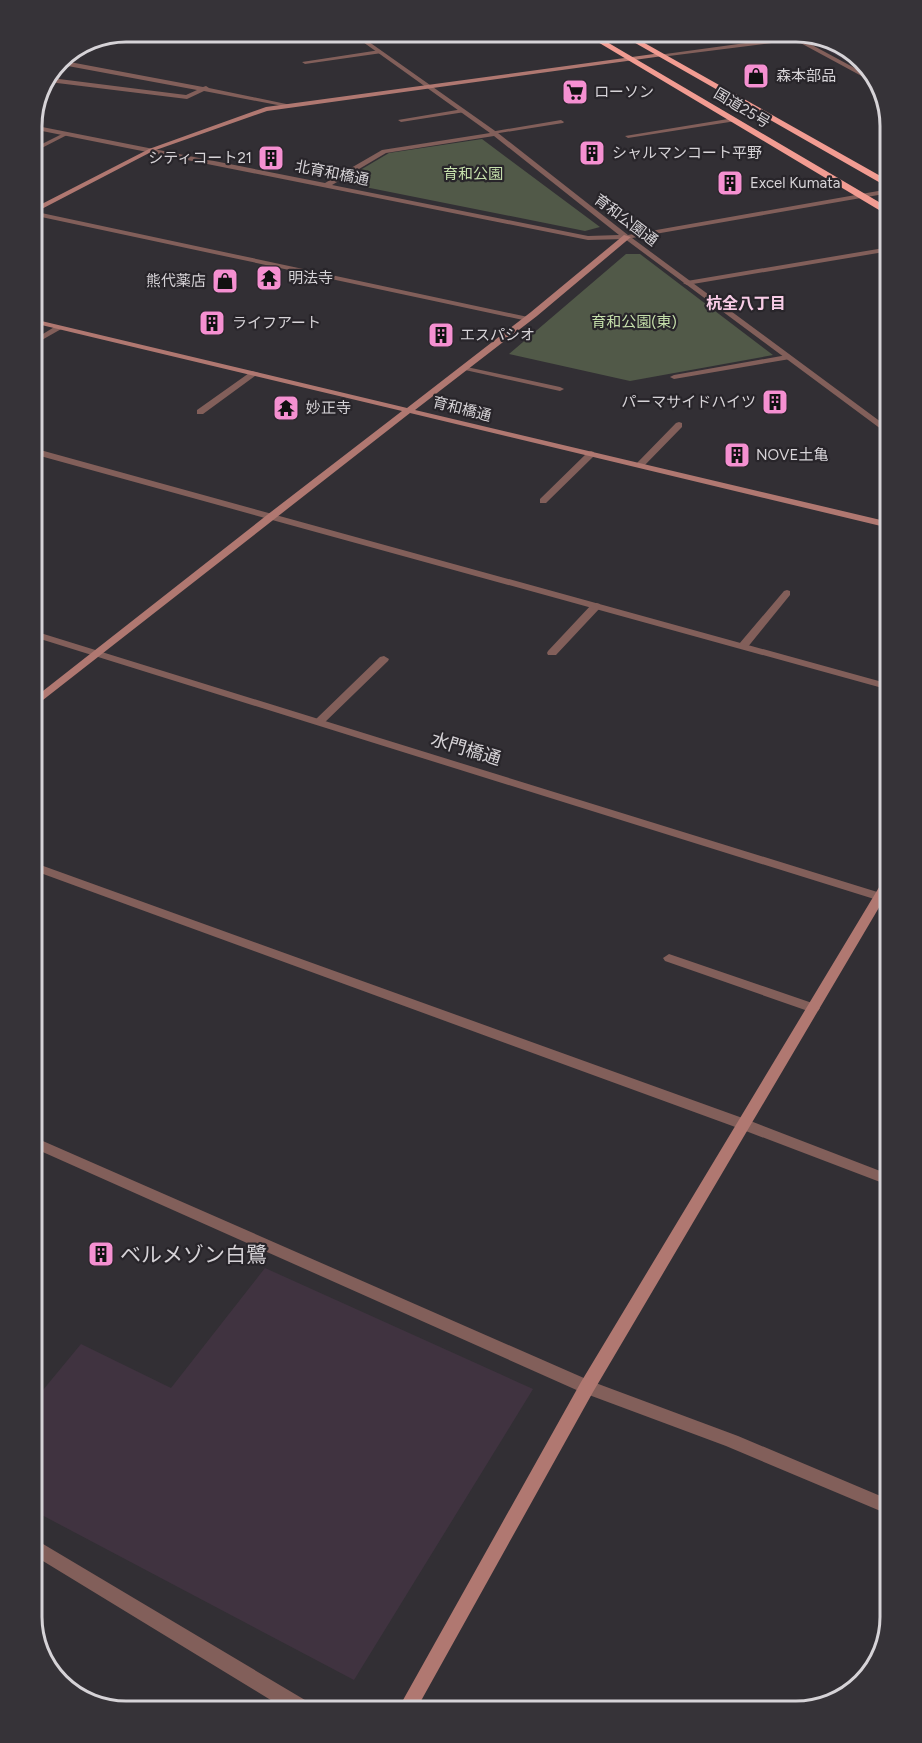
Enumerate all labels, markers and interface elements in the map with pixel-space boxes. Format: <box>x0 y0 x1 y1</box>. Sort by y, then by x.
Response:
shop icon: 森本部品 <box>741 61 771 91</box>
place label: 森本部品 <box>776 67 836 85</box>
supermarket icon: ローソン <box>560 77 590 107</box>
place label: ローソン <box>594 83 654 101</box>
street label: 国道25号 <box>711 84 773 132</box>
building icon: シャルマンコート平野 <box>577 138 607 168</box>
building icon: シティコート21 <box>256 143 286 173</box>
place label: シャルマンコート平野 <box>612 144 762 162</box>
place label: シティコート21 <box>148 149 252 167</box>
street label: 北育和橋通 <box>293 157 371 189</box>
park label: 育和公園 <box>443 165 503 183</box>
building icon: Excel Kumata <box>715 168 745 198</box>
place label: Excel Kumata <box>750 174 840 192</box>
street label: 育和公園通 <box>591 190 661 250</box>
temple icon: 明法寺 <box>254 263 284 293</box>
shop icon: 熊代薬店 <box>210 266 240 296</box>
place label: 明法寺 <box>288 269 333 287</box>
place label: 熊代薬店 <box>146 272 206 290</box>
district label: 杭全八丁目 <box>706 294 786 313</box>
building icon: ライフアート <box>197 308 227 338</box>
park label: 育和公園(東) <box>591 313 677 331</box>
place label: ライフアート <box>232 314 321 332</box>
building icon: エスパシオ <box>426 320 456 350</box>
place label: エスパシオ <box>460 326 535 344</box>
building icon: パーマサイドハイツ <box>760 387 790 417</box>
temple icon: 妙正寺 <box>271 393 301 423</box>
street label: 育和橋通 <box>431 393 493 425</box>
place label: パーマサイドハイツ <box>621 393 756 411</box>
place label: 妙正寺 <box>306 399 351 417</box>
building icon: NOVE土亀 <box>722 440 752 470</box>
place label: NOVE土亀 <box>756 446 828 464</box>
street label: 水門橋通 <box>428 728 504 770</box>
building icon: ベルメゾン白鷺 <box>86 1239 116 1269</box>
place label: ベルメゾン白鷺 <box>120 1242 267 1267</box>

